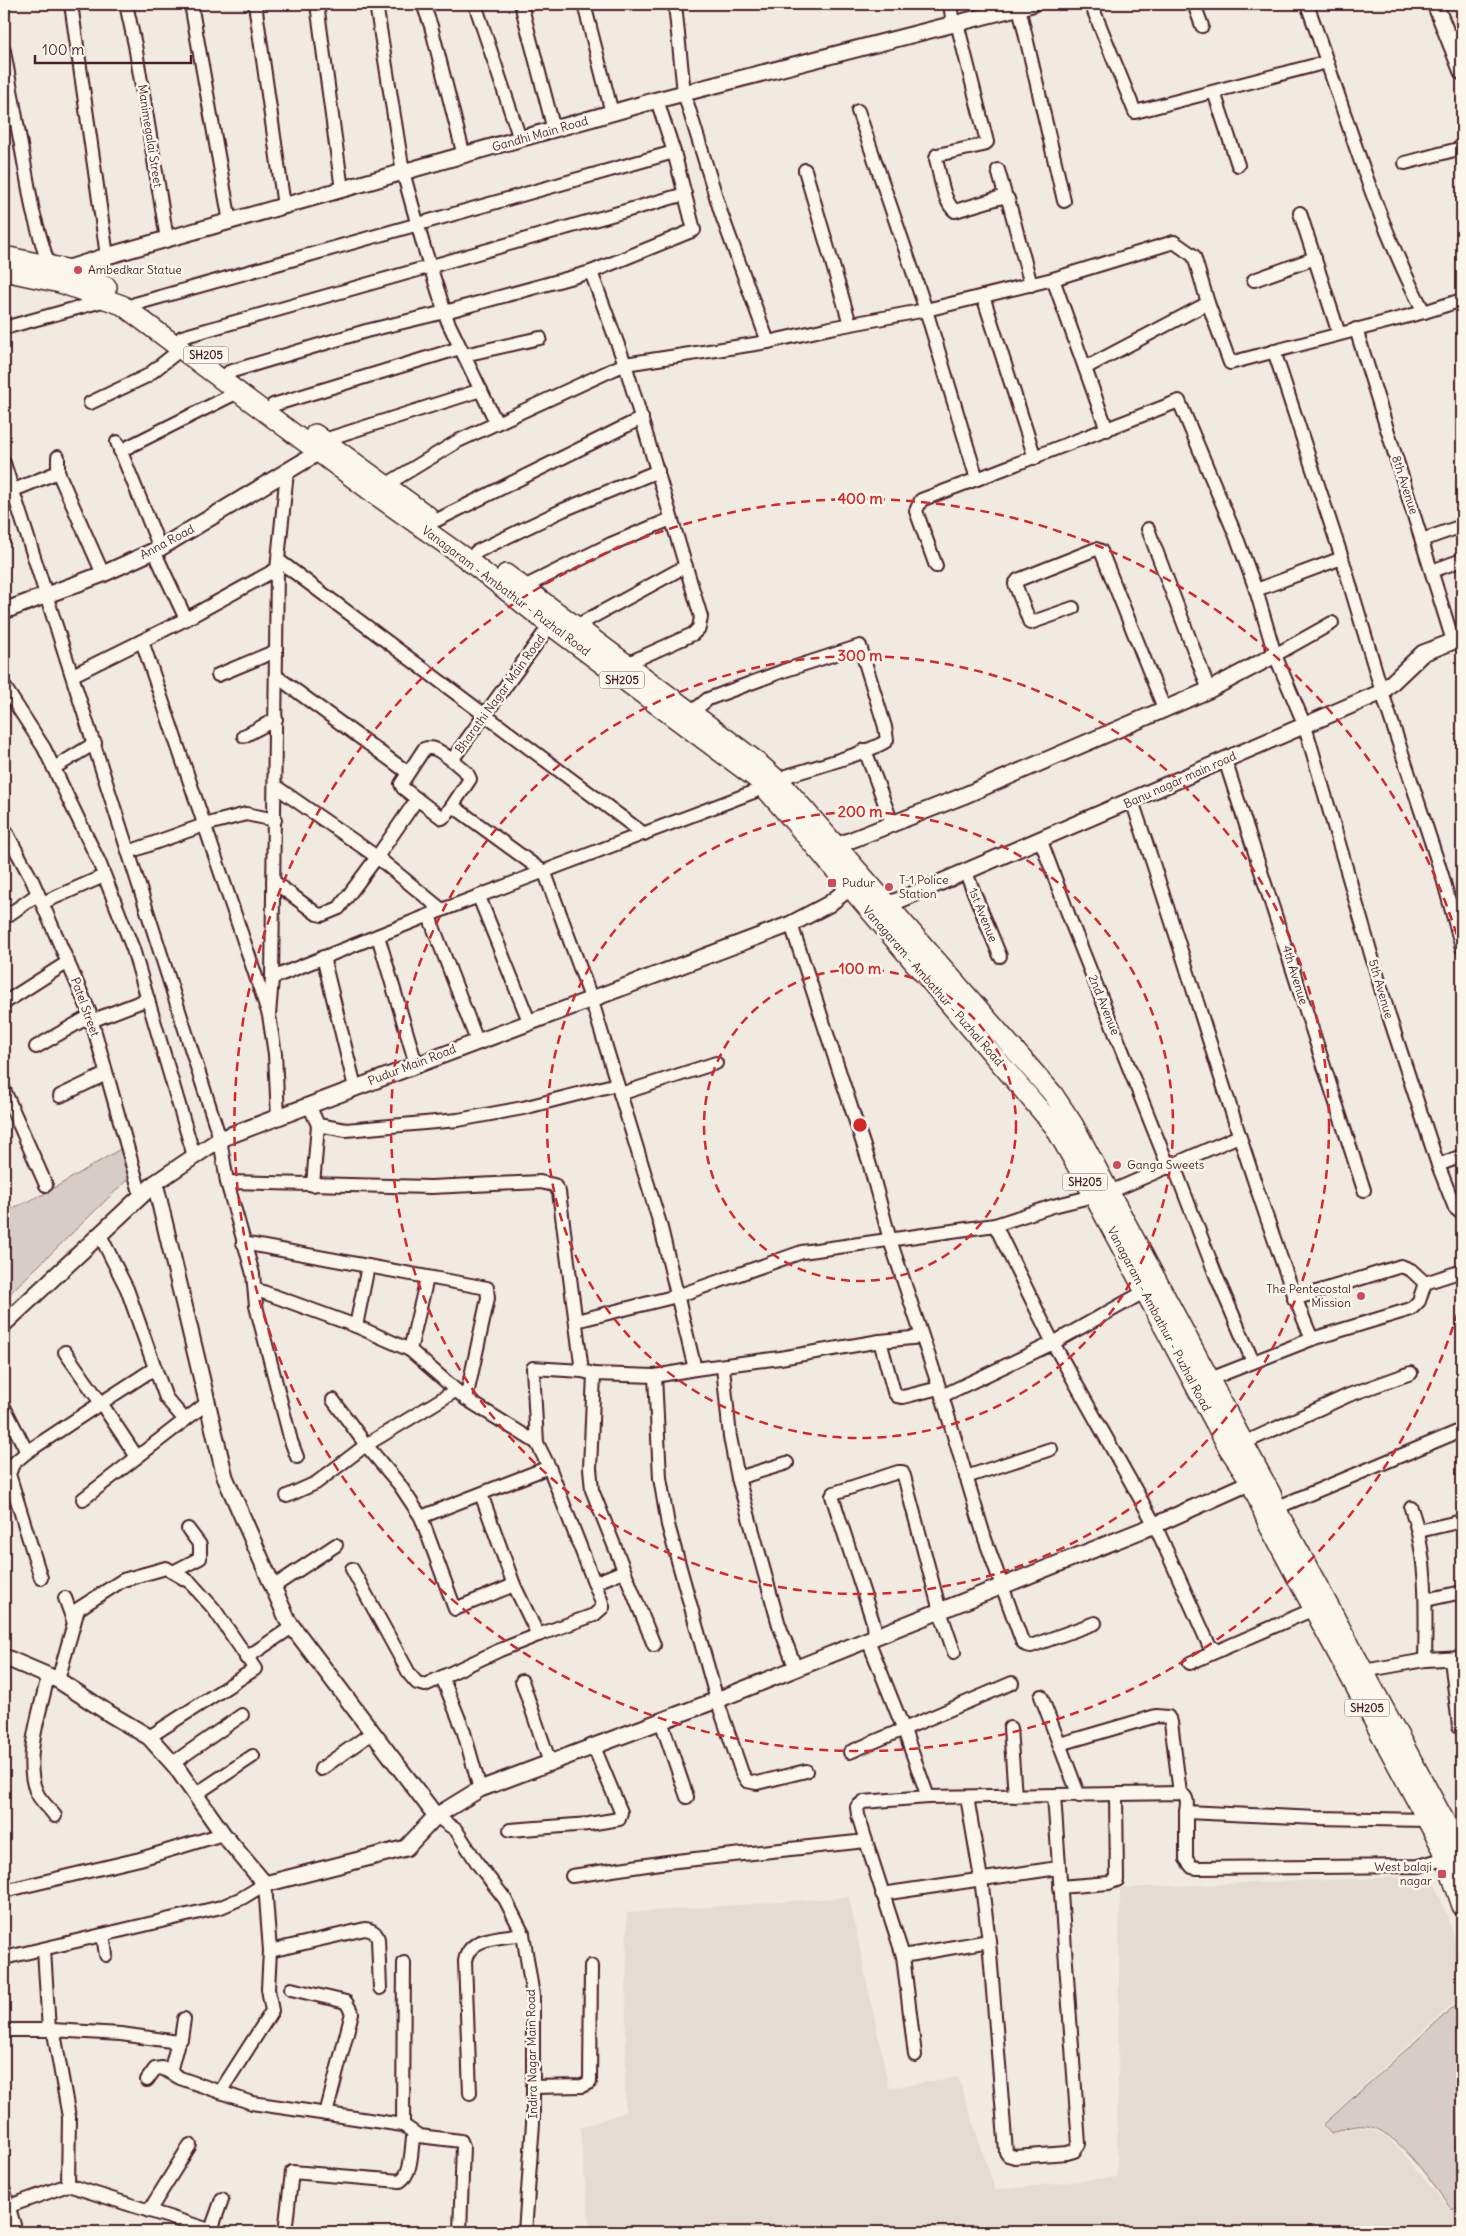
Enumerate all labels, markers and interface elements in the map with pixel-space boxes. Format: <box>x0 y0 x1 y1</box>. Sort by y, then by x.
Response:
scale bar <box>35 32 191 64</box>
text: 100 m <box>42 40 84 59</box>
street label: Manimegalai Street <box>135 83 166 188</box>
street label: Gandhi Main Road <box>490 113 590 154</box>
place label: Ambedkar Statue <box>88 262 182 277</box>
marker: Ambedkar Statue <box>72 264 84 276</box>
road number: SH205 <box>184 346 228 364</box>
street label: 8th Avenue <box>1389 454 1422 516</box>
text: 400 m <box>837 489 883 508</box>
street label: Anna Road <box>137 521 197 562</box>
street label: Vanagaram - Ambathur - Puzhal Road <box>419 522 593 659</box>
street label: Bharathi Nagar Main Road <box>451 631 548 756</box>
text: 300 m <box>838 646 883 665</box>
road number: SH205 <box>600 672 644 688</box>
street label: Banu nagar main road <box>1121 748 1238 811</box>
text: 200 m <box>838 802 882 821</box>
place label: T-1 Police Station <box>899 872 948 901</box>
place label: Pudur <box>842 875 875 890</box>
marker: Pudur <box>826 877 838 889</box>
marker: T-1 Police Station <box>883 881 895 893</box>
street label: 1st Avenue <box>966 885 1001 944</box>
street label: Vanagaram - Ambathur - Puzhal Road <box>860 903 1007 1069</box>
street label: 4th Avenue <box>1279 943 1312 1006</box>
street label: 5th Avenue <box>1366 957 1397 1020</box>
text: 100 m <box>839 959 881 978</box>
street label: 2nd Avenue <box>1086 972 1123 1037</box>
street label: Patel Street <box>68 975 103 1038</box>
street label: Pudur Main Road <box>366 1041 458 1088</box>
centre of rings <box>851 1116 869 1134</box>
place label: Ganga Sweets <box>1127 1157 1204 1172</box>
marker: Ganga Sweets <box>1111 1159 1123 1171</box>
road number: SH205 <box>1062 1174 1108 1190</box>
street label: Vanagaram - Ambathur - Puzhal Road <box>1104 1224 1215 1414</box>
place label: The Pentecostal Mission <box>1266 1281 1351 1310</box>
marker: The Pentecostal Mission <box>1355 1290 1367 1302</box>
road number: SH205 <box>1344 1700 1390 1716</box>
place label: West balaji nagar <box>1374 1859 1432 1888</box>
marker: West balaji nagar <box>1436 1868 1448 1880</box>
street label: Indira Nagar Main Road <box>523 1989 540 2119</box>

